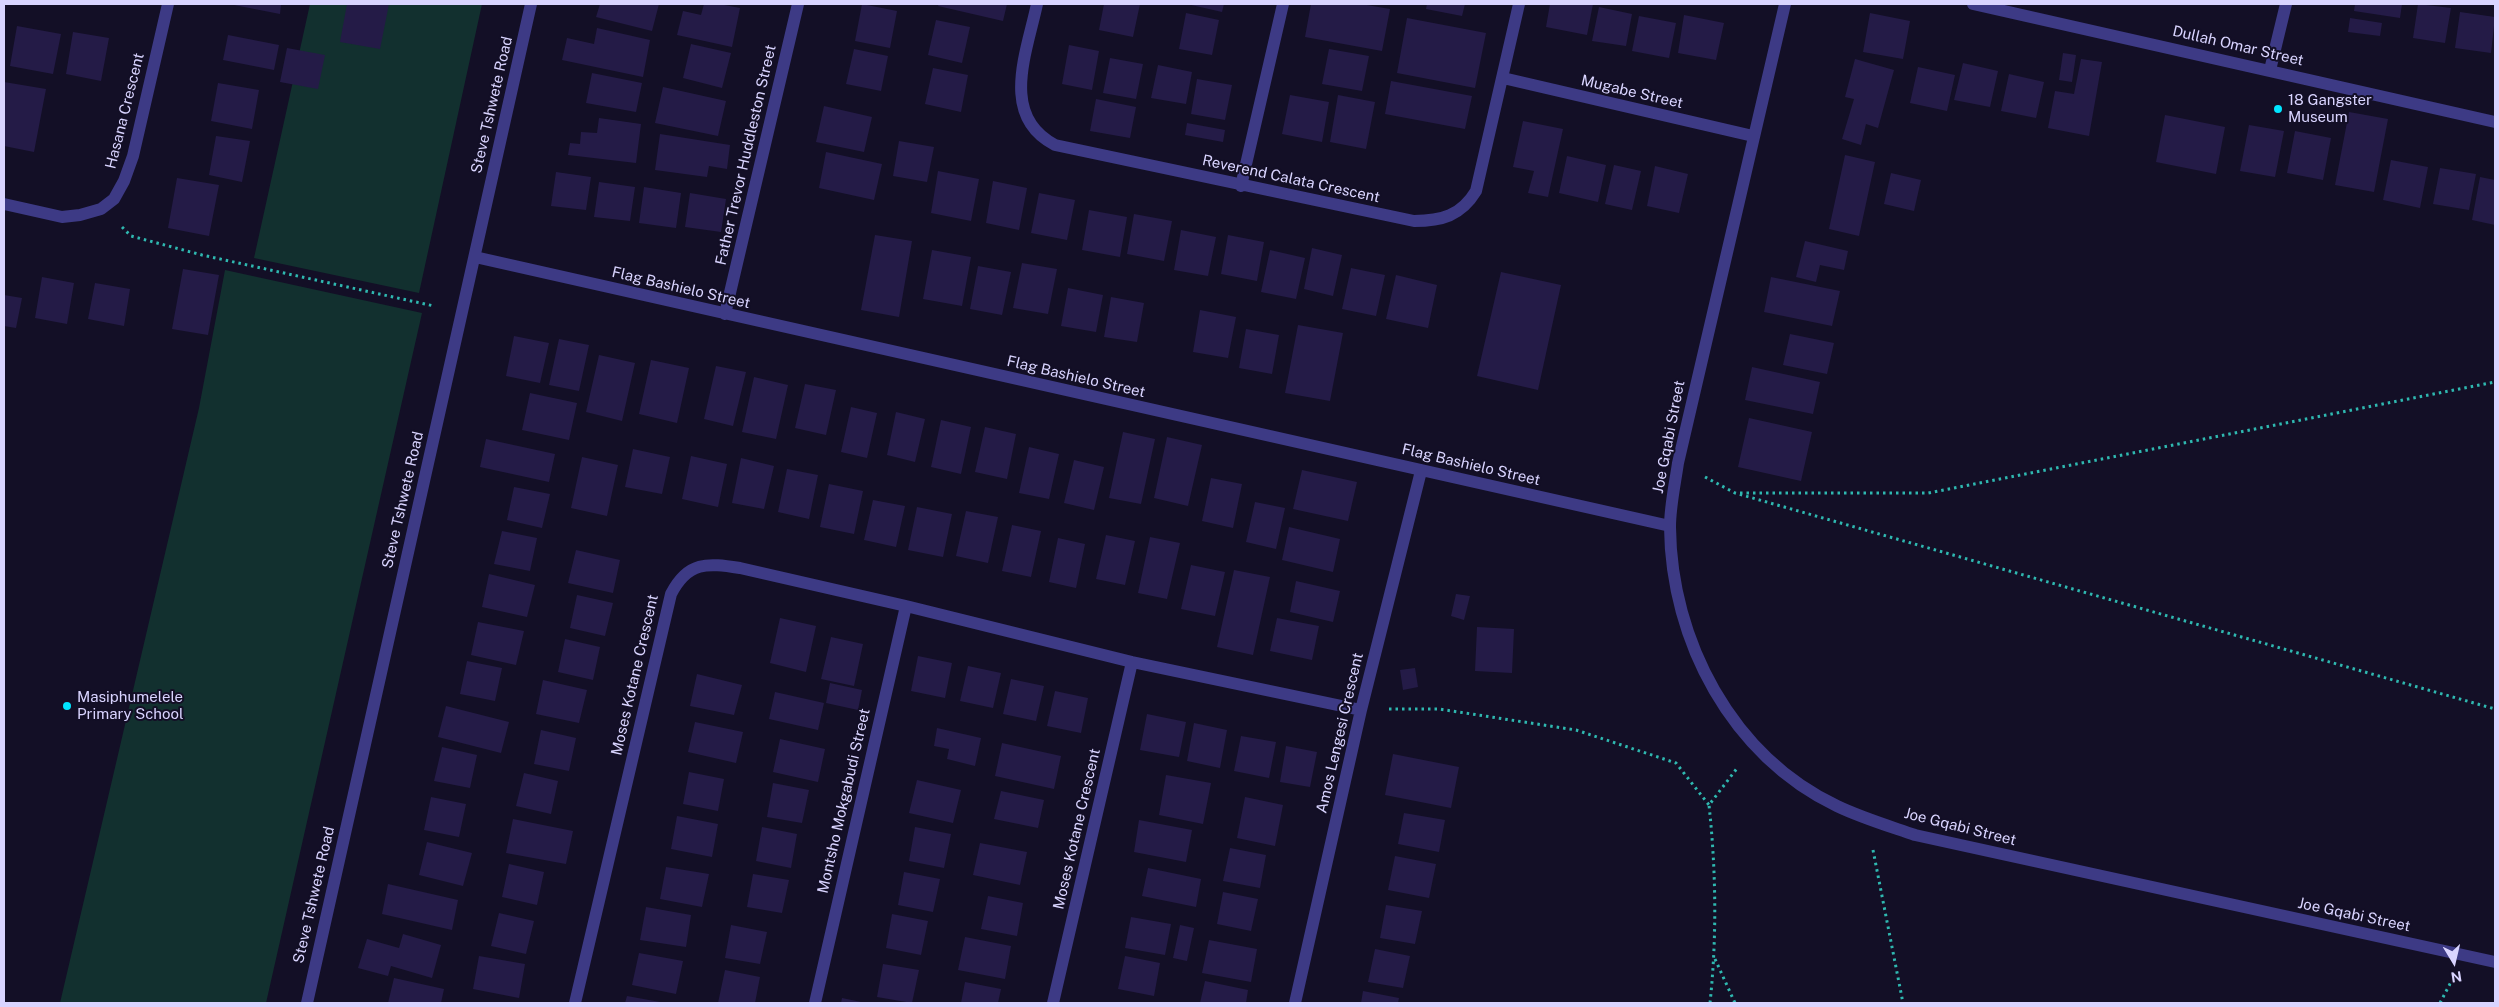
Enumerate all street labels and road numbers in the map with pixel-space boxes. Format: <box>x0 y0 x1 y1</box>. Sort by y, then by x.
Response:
street label: Dullah Omar Street <box>2171 22 2305 70</box>
street label: Steve Tshwete Road <box>467 35 517 175</box>
street label: Father Trevor Huddleston Street <box>712 43 780 267</box>
street label: Hasana Crescent <box>102 51 148 171</box>
street label: Mugabe Street <box>1579 72 1685 112</box>
street label: Reverend Calata Crescent <box>1201 151 1381 207</box>
street label: Flag Bashielo Street <box>610 263 752 313</box>
street label: Flag Bashielo Street <box>1005 352 1147 402</box>
street label: Joe Gqabi Street <box>1649 379 1689 495</box>
street label: Steve Tshwete Road <box>378 430 428 570</box>
street label: Flag Bashielo Street <box>1400 440 1542 490</box>
street label: Moses Kotane Crescent <box>608 593 662 757</box>
street label: Amos Lengesi Crescent <box>1313 651 1367 815</box>
street label: Montsho Mokgabudi Street <box>814 707 874 895</box>
street label: Moses Kotane Crescent <box>1050 747 1104 911</box>
street label: Joe Gqabi Street <box>1902 804 2018 850</box>
street label: Steve Tshwete Road <box>289 825 339 965</box>
street label: Joe Gqabi Street <box>2296 894 2412 936</box>

